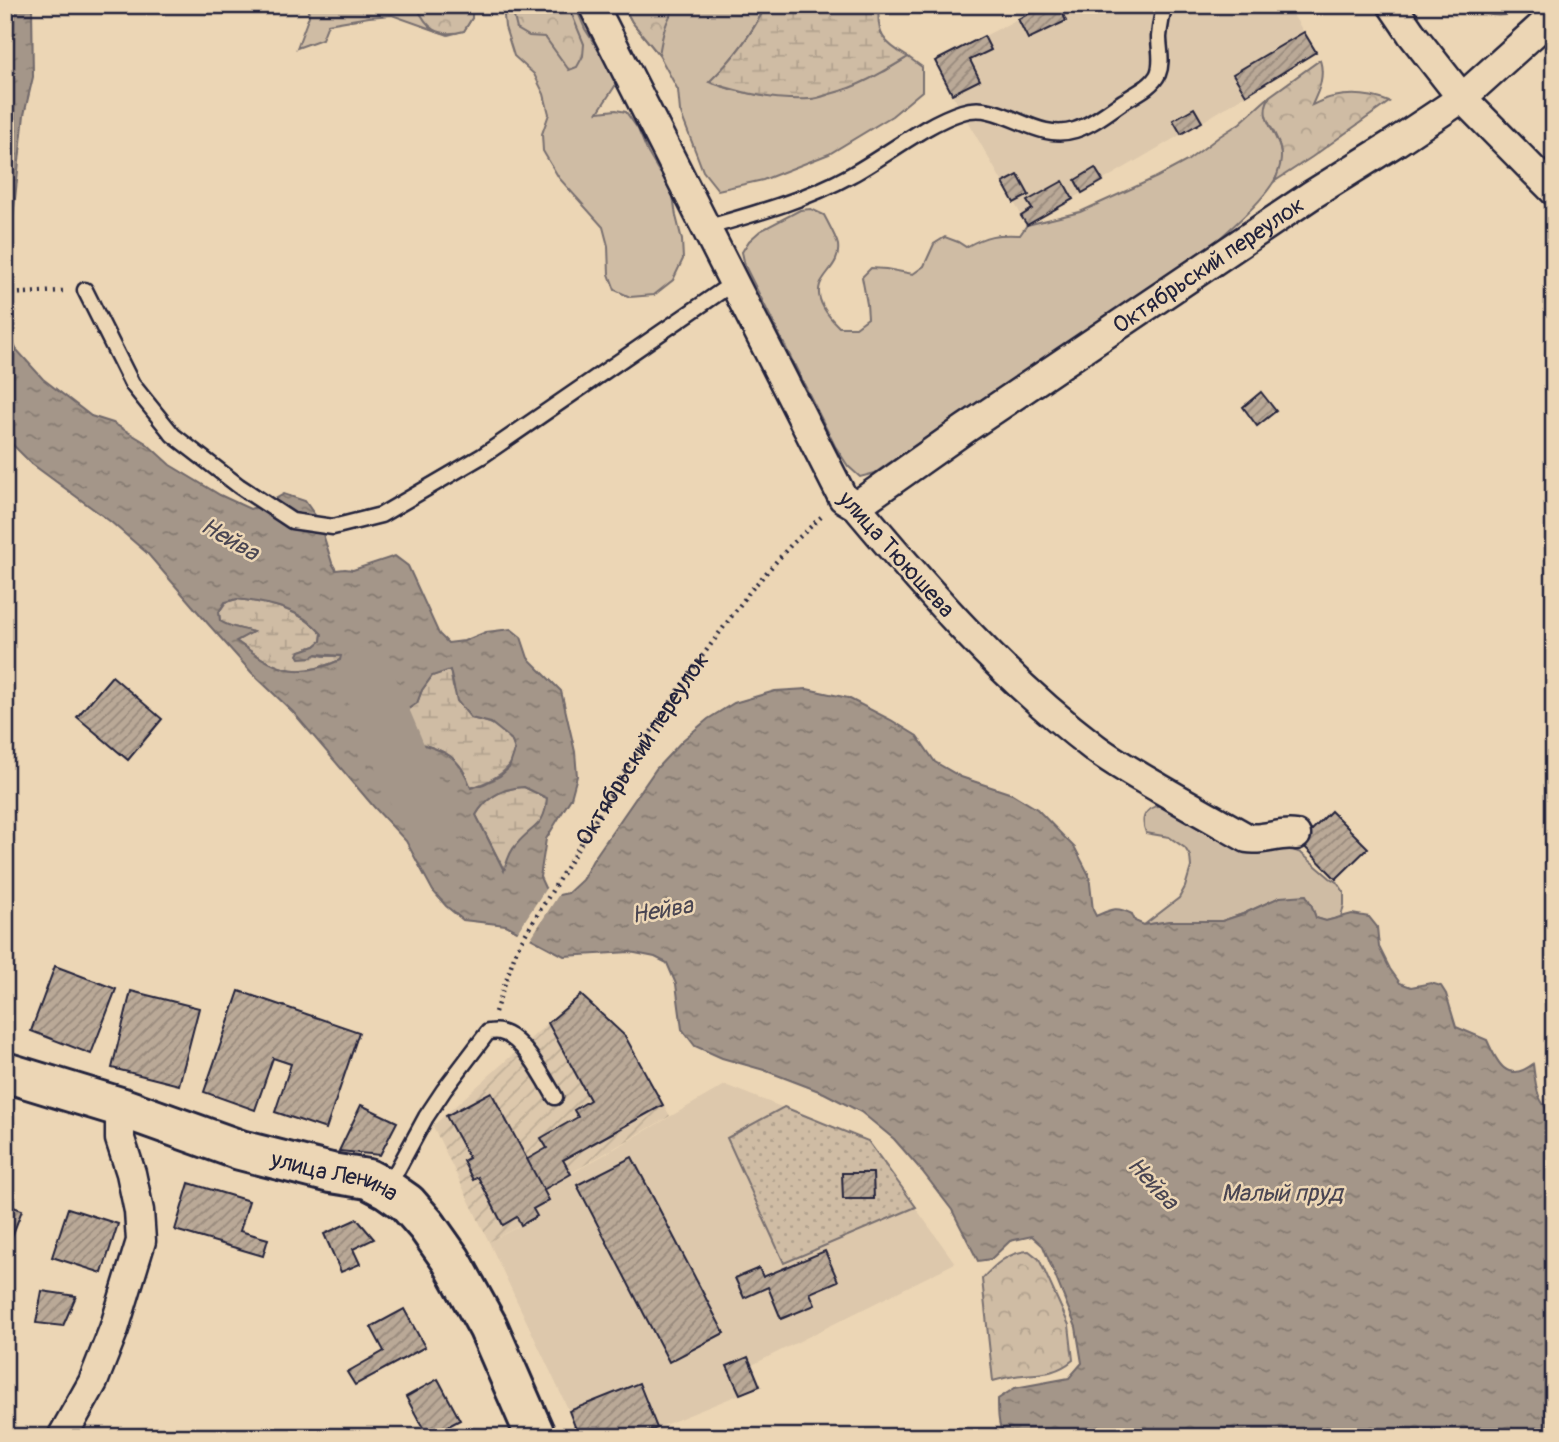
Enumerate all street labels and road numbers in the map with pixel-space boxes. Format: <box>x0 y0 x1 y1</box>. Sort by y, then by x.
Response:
street label: Октябрьский переулок <box>1107 190 1310 340</box>
street label: улица Тююшева <box>831 484 961 624</box>
street label: Октябрьский переулок <box>569 646 716 851</box>
street label: улица Ленина <box>267 1144 404 1208</box>

